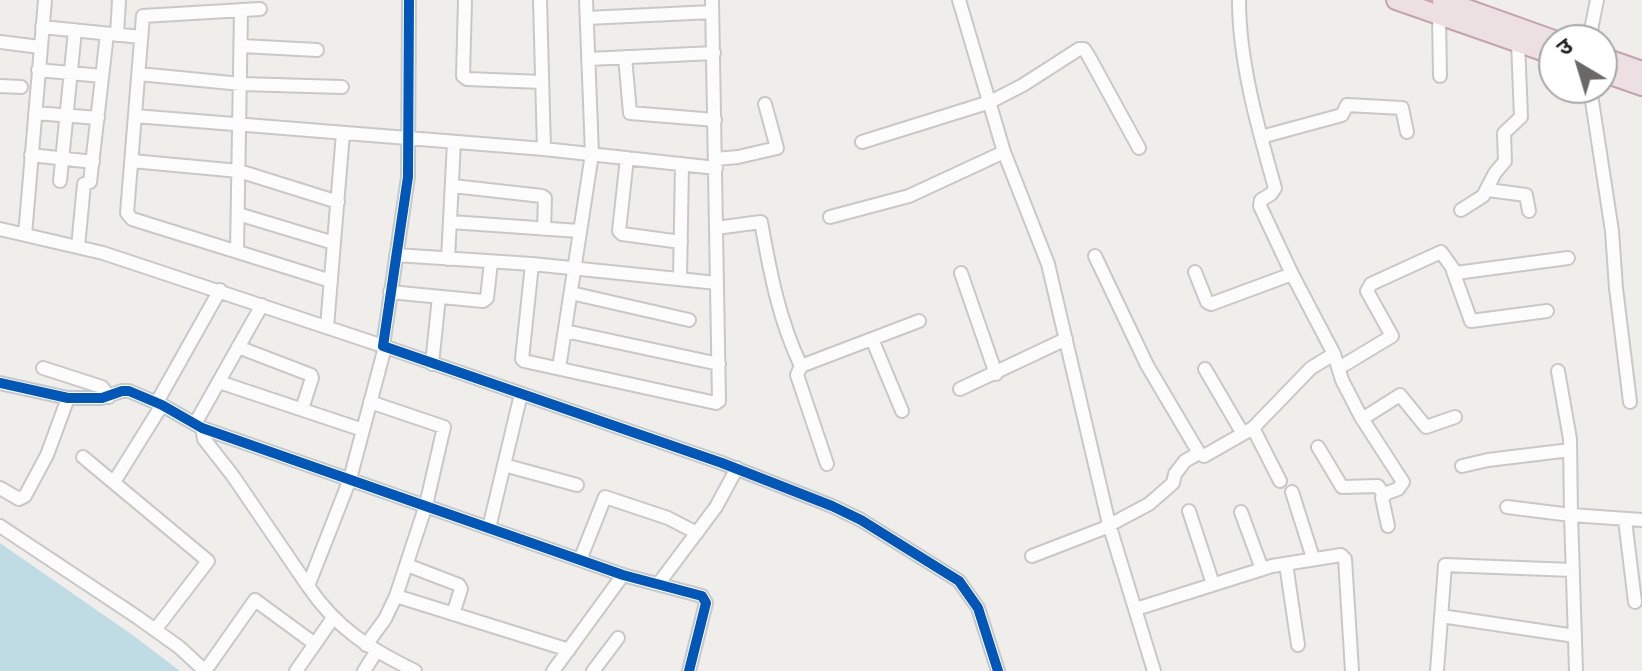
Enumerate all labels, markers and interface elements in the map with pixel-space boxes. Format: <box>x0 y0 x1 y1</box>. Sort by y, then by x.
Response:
north arrow <box>1538 24 1618 104</box>
text: उ <box>1550 30 1579 63</box>

